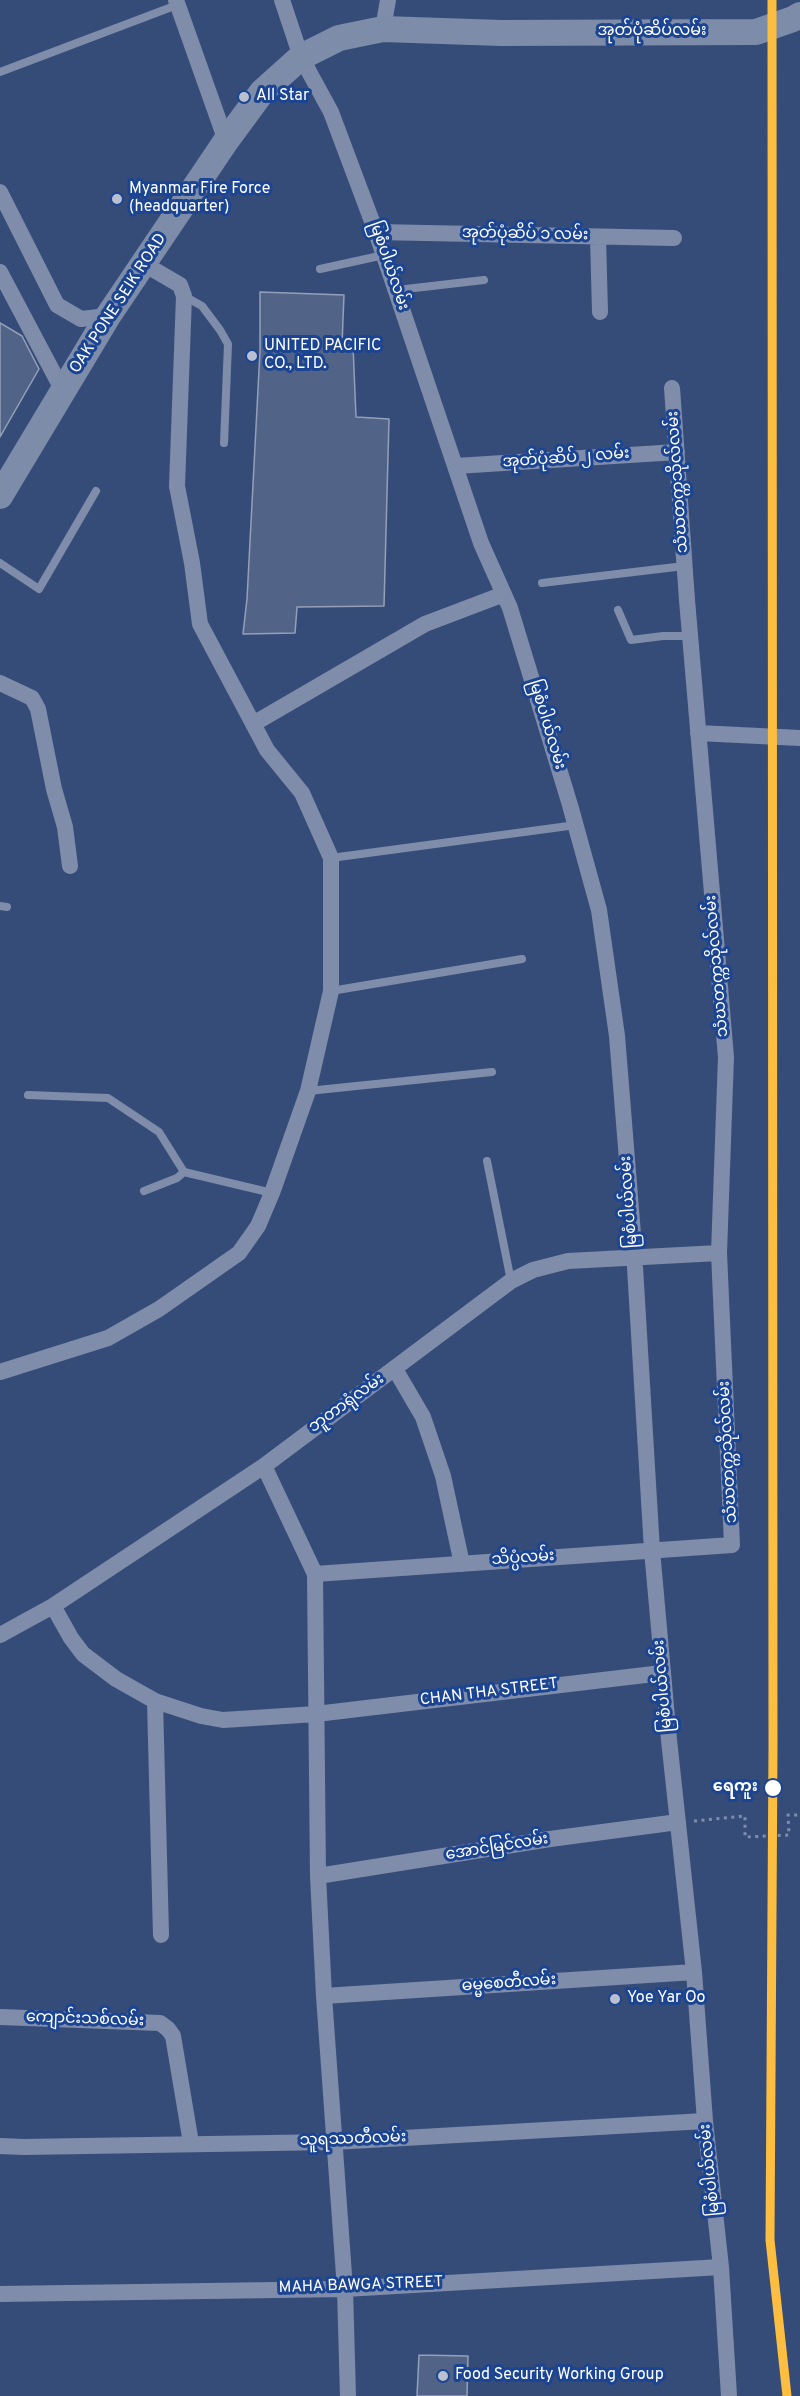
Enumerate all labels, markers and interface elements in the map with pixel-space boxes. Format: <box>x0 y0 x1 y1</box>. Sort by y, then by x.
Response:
street label: အုတ်ပုံဆိပ်လမ်း <box>597 22 707 42</box>
place label: All Star <box>256 87 309 107</box>
marker: All Star <box>237 90 251 104</box>
place label: Myanmar Fire Force (headquarter) <box>129 180 270 218</box>
marker: Myanmar Fire Force (headquarter) <box>110 192 124 206</box>
street label: မြစံပါယ်လမ်း <box>364 219 412 313</box>
street label: အုတ်ပုံဆိပ် ၁ လမ်း <box>462 224 588 246</box>
street label: OAK PONE SEIK ROAD <box>67 230 171 378</box>
place label: UNITED PACIFIC CO., LTD. <box>264 337 381 375</box>
marker: UNITED PACIFIC CO., LTD. <box>245 349 259 363</box>
street label: သံဃတက္ကသိုလ်လမ်း <box>664 410 694 554</box>
street label: အုတ်ပုံဆိပ် ၂ လမ်း <box>502 445 630 473</box>
street label: မြစံပါယ်လမ်း <box>523 678 569 772</box>
street label: သံဃတက္ကသိုလ်လမ်း <box>702 894 734 1038</box>
street label: မြစံပါယ်လမ်း <box>617 1155 643 1249</box>
street label: ဘူတာရုံလမ်း <box>306 1370 388 1438</box>
street label: သံဃတက္ကသိုလ်လမ်း <box>716 1380 742 1524</box>
street label: သိပ္ပံလမ်း <box>491 1547 555 1571</box>
street label: မြစံပါယ်လမ်း <box>650 1639 678 1733</box>
street label: CHAN THA STREET <box>419 1675 559 1711</box>
place label: ရေကူး <box>713 1778 758 1798</box>
marker: ရေကူး <box>763 1778 783 1798</box>
street label: အောင်မြင်လမ်း <box>444 1830 550 1866</box>
street label: ဓမ္မစေတီလမ်း <box>461 1971 557 1997</box>
place label: Yoe Yar Oo <box>627 1989 705 2009</box>
marker: Yoe Yar Oo <box>608 1992 622 2006</box>
street label: ကျောင်းသစ်လမ်း <box>26 2008 144 2032</box>
street label: မြစံပါယ်လမ်း <box>697 2123 725 2217</box>
street label: သူရဿတီလမ်း <box>299 2129 407 2151</box>
street label: MAHA BAWGA STREET <box>278 2274 444 2298</box>
place label: Food Security Working Group <box>455 2366 664 2386</box>
marker: Food Security Working Group <box>436 2369 450 2383</box>

